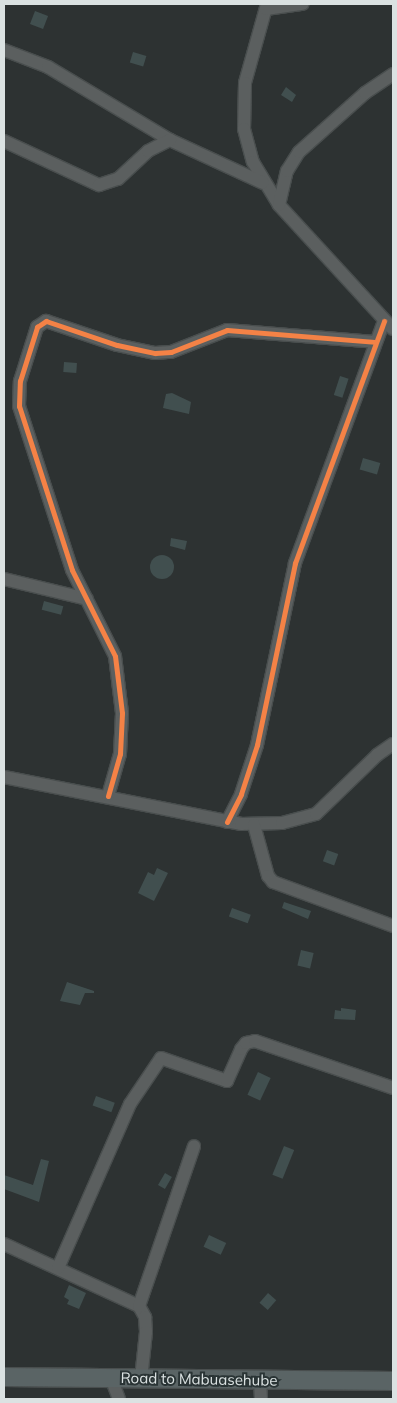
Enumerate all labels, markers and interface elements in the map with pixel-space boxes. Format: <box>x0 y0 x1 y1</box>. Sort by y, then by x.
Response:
street label: Road to Mabuasehube <box>120 1369 278 1389</box>

